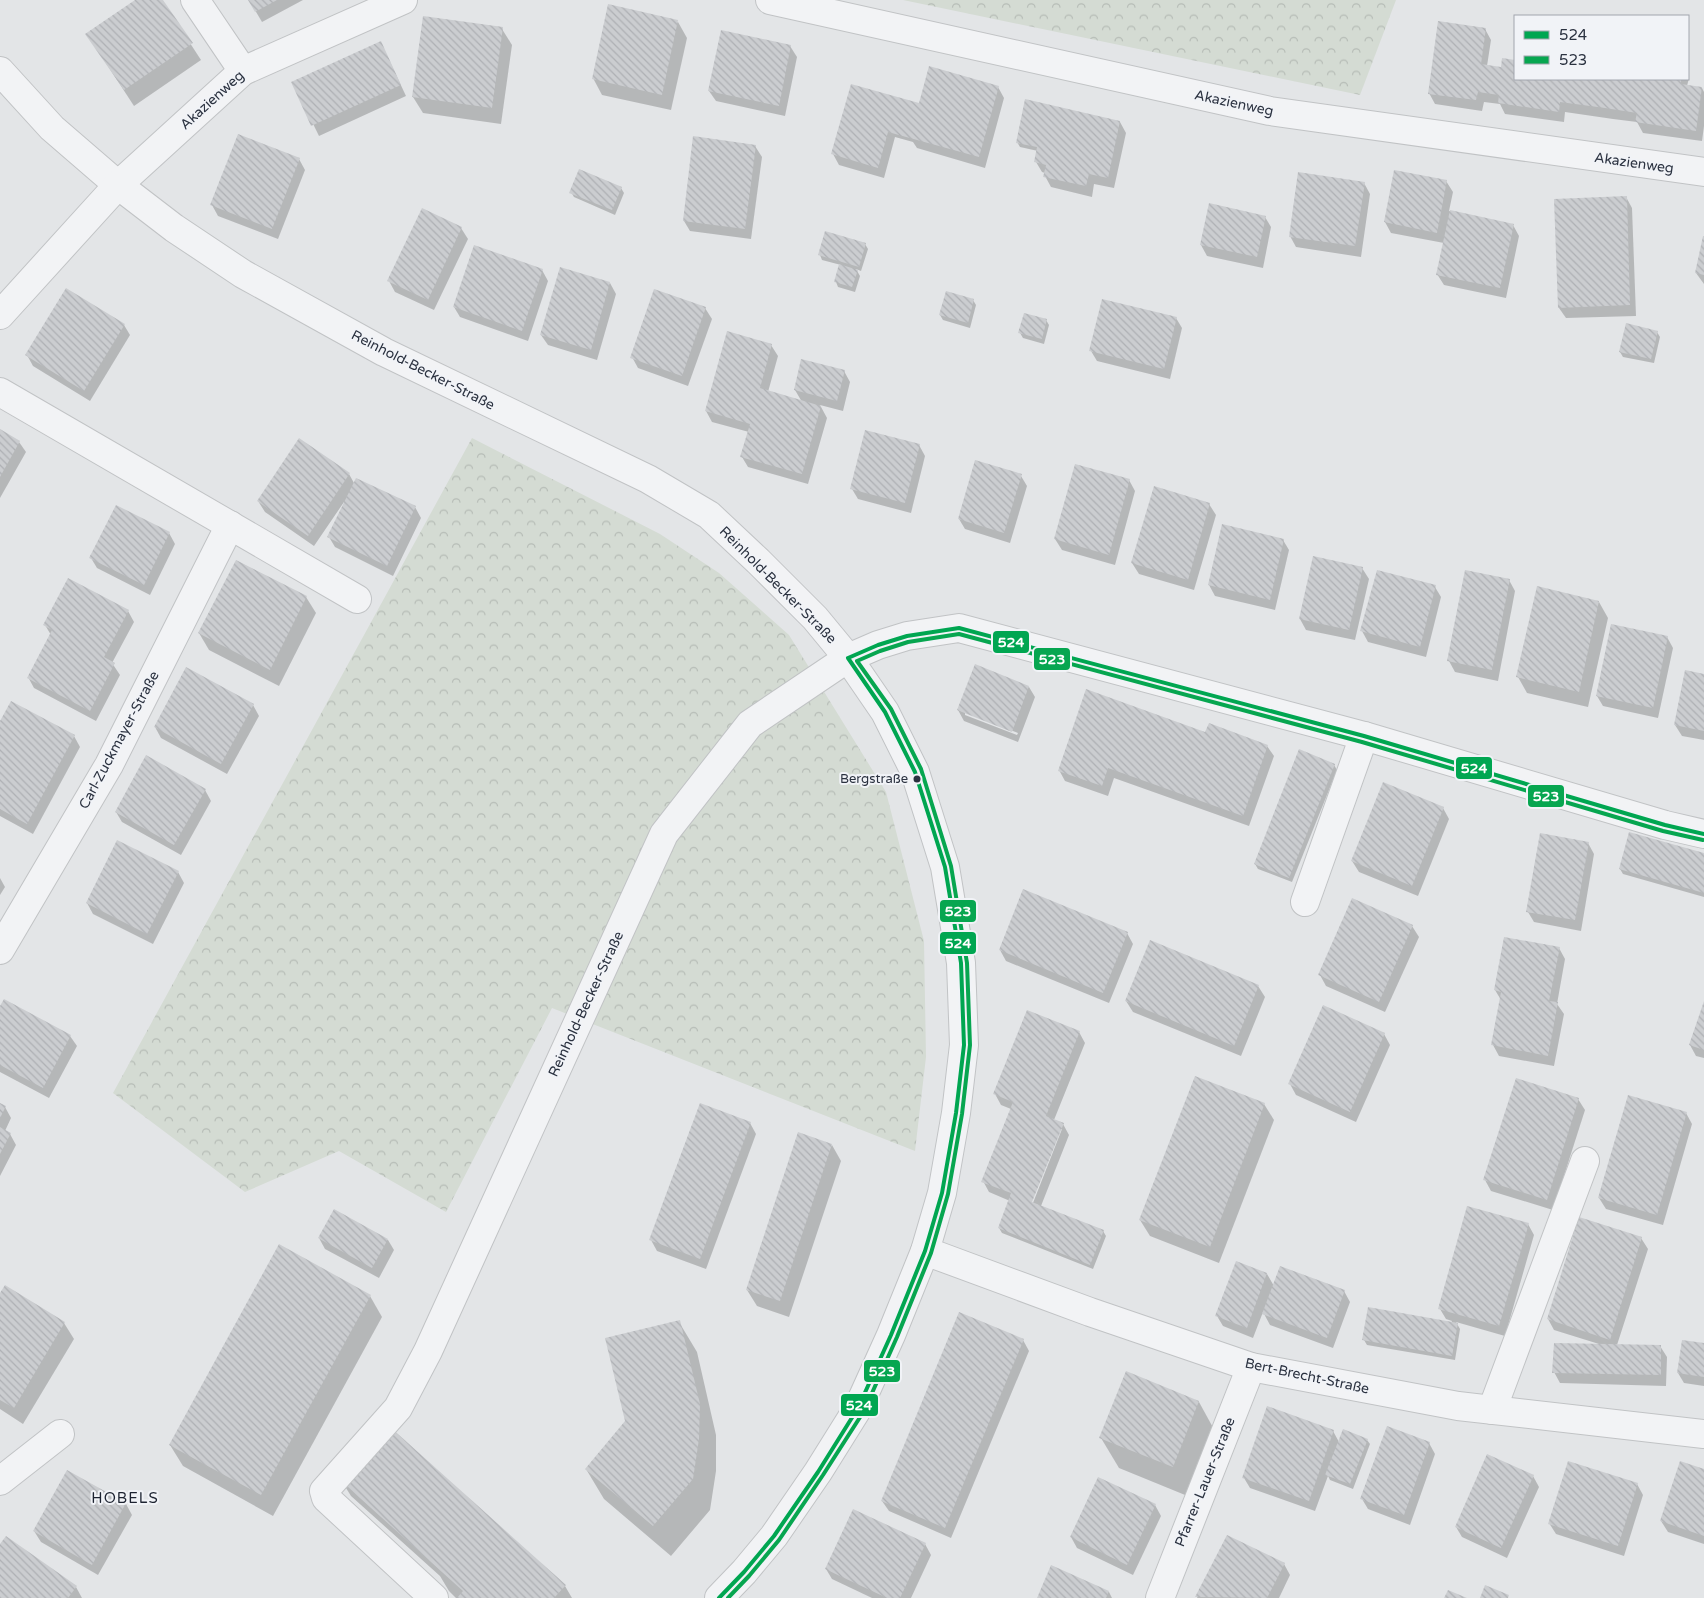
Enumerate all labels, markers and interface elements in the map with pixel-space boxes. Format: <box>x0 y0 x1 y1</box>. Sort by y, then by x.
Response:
legend <box>1514 15 1689 80</box>
text: 524 <box>1559 26 1587 44</box>
text: 523 <box>1559 51 1587 69</box>
street label: Akazienweg <box>176 67 248 133</box>
street label: Akazienweg <box>1193 86 1275 120</box>
street label: Akazienweg <box>1593 149 1675 177</box>
street label: Reinhold-Becker-Straße <box>348 326 498 414</box>
street label: Reinhold-Becker-Straße <box>716 523 840 647</box>
line badge: 524 <box>992 630 1030 654</box>
text: 524 <box>998 634 1024 651</box>
line badge: 523 <box>1033 647 1071 671</box>
text: 523 <box>1039 651 1065 668</box>
street label: Carl-Zuckmayer-Straße <box>75 668 163 812</box>
line badge: 524 <box>1455 756 1493 780</box>
text: 524 <box>1461 760 1487 777</box>
place label: Bergstraße <box>840 771 908 787</box>
marker: Bergstraße <box>912 774 922 784</box>
line badge: 523 <box>1527 784 1565 808</box>
text: 523 <box>1533 788 1559 805</box>
line badge: 523 <box>939 899 977 923</box>
text: 523 <box>945 903 971 920</box>
street label: Reinhold-Becker-Straße <box>545 928 627 1080</box>
line badge: 524 <box>939 931 977 955</box>
text: 524 <box>945 935 971 952</box>
street label: Bert-Brecht-Straße <box>1243 1355 1371 1397</box>
line badge: 523 <box>863 1359 901 1383</box>
text: 523 <box>869 1363 895 1380</box>
line badge: 524 <box>840 1393 879 1417</box>
text: 524 <box>846 1397 872 1414</box>
street label: Pfarrer-Lauer-Straße <box>1171 1415 1239 1549</box>
district label: HOBELS <box>91 1489 159 1507</box>

